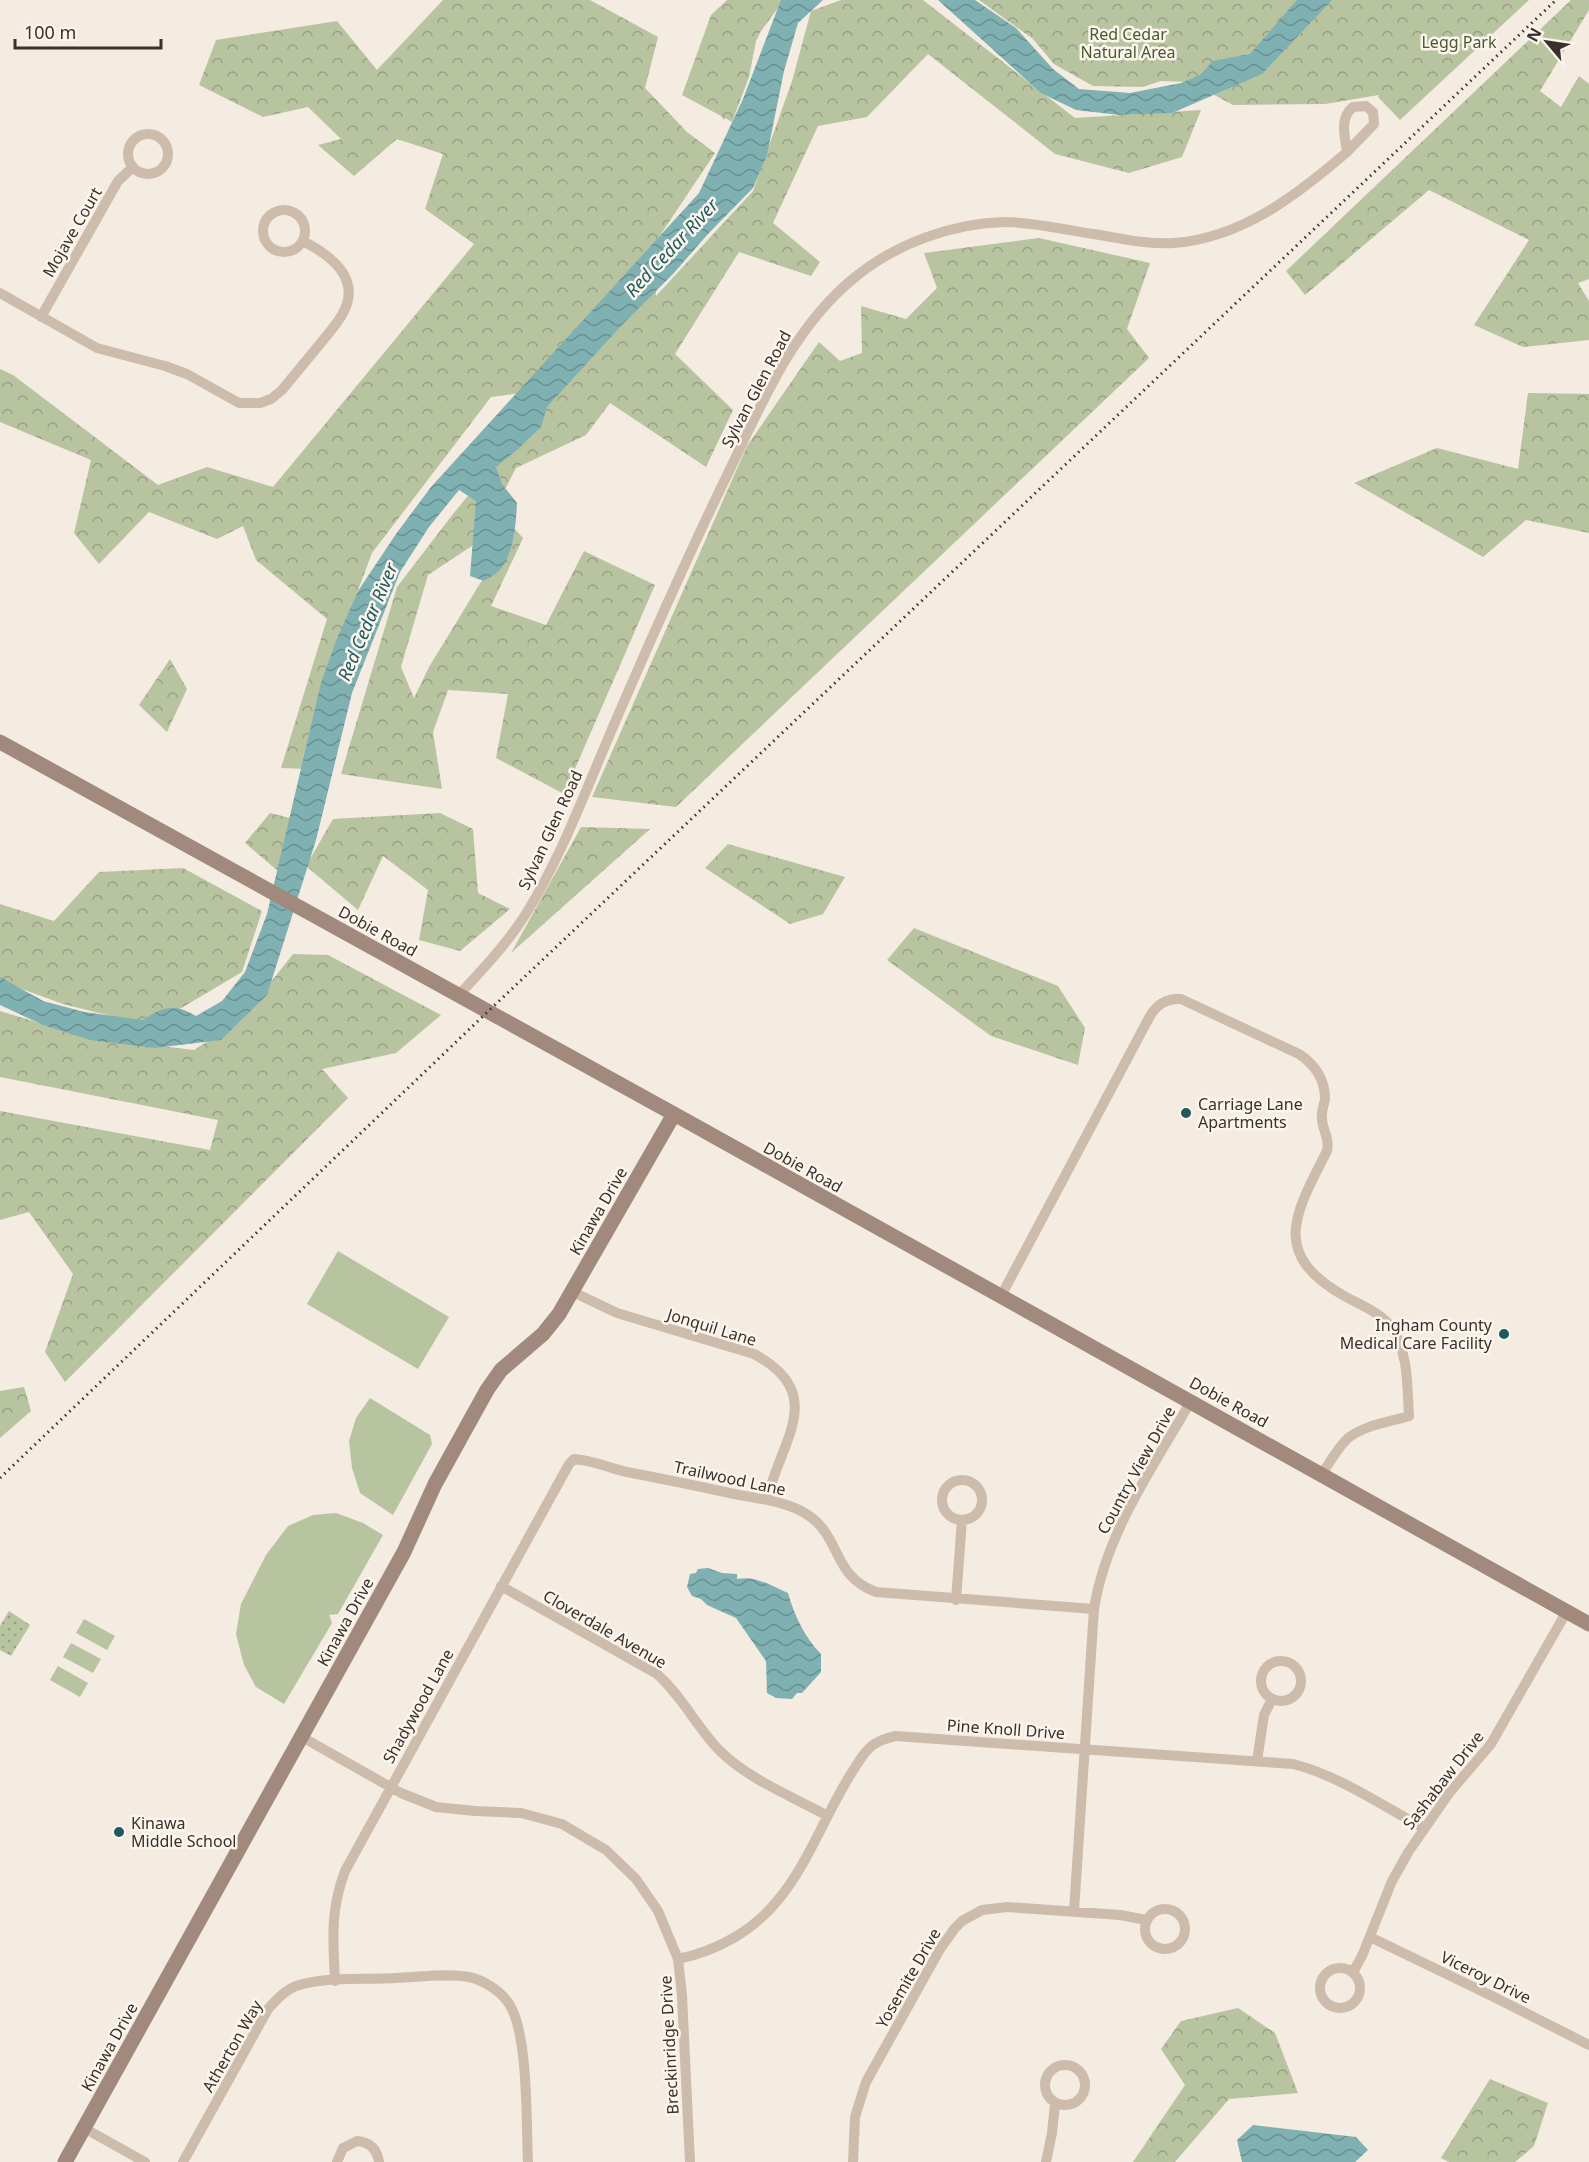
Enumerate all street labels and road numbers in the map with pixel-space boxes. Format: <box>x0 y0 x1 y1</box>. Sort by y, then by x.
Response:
street label: Mojave Court <box>37 183 107 281</box>
street label: Sylvan Glen Road <box>716 327 796 451</box>
street label: Sylvan Glen Road <box>513 767 587 893</box>
street label: Dobie Road <box>335 900 421 962</box>
street label: Dobie Road <box>760 1136 846 1198</box>
street label: Kinawa Drive <box>564 1163 632 1259</box>
street label: Jonquil Lane <box>663 1302 759 1351</box>
street label: Dobie Road <box>1186 1371 1272 1433</box>
street label: Country View Drive <box>1092 1402 1180 1538</box>
street label: Trailwood Lane <box>672 1455 788 1501</box>
street label: Kinawa Drive <box>312 1574 378 1670</box>
street label: Cloverdale Avenue <box>539 1585 671 1673</box>
street label: Shadywood Lane <box>377 1645 459 1767</box>
street label: Pine Knoll Drive <box>946 1714 1066 1744</box>
street label: Sashabaw Drive <box>1398 1726 1488 1834</box>
street label: Yosemite Drive <box>870 1924 946 2032</box>
street label: Viceroy Drive <box>1437 1946 1535 2008</box>
street label: Breckinridge Drive <box>654 1975 684 2115</box>
street label: Atherton Way <box>197 1995 268 2096</box>
street label: Kinawa Drive <box>76 1999 142 2095</box>

